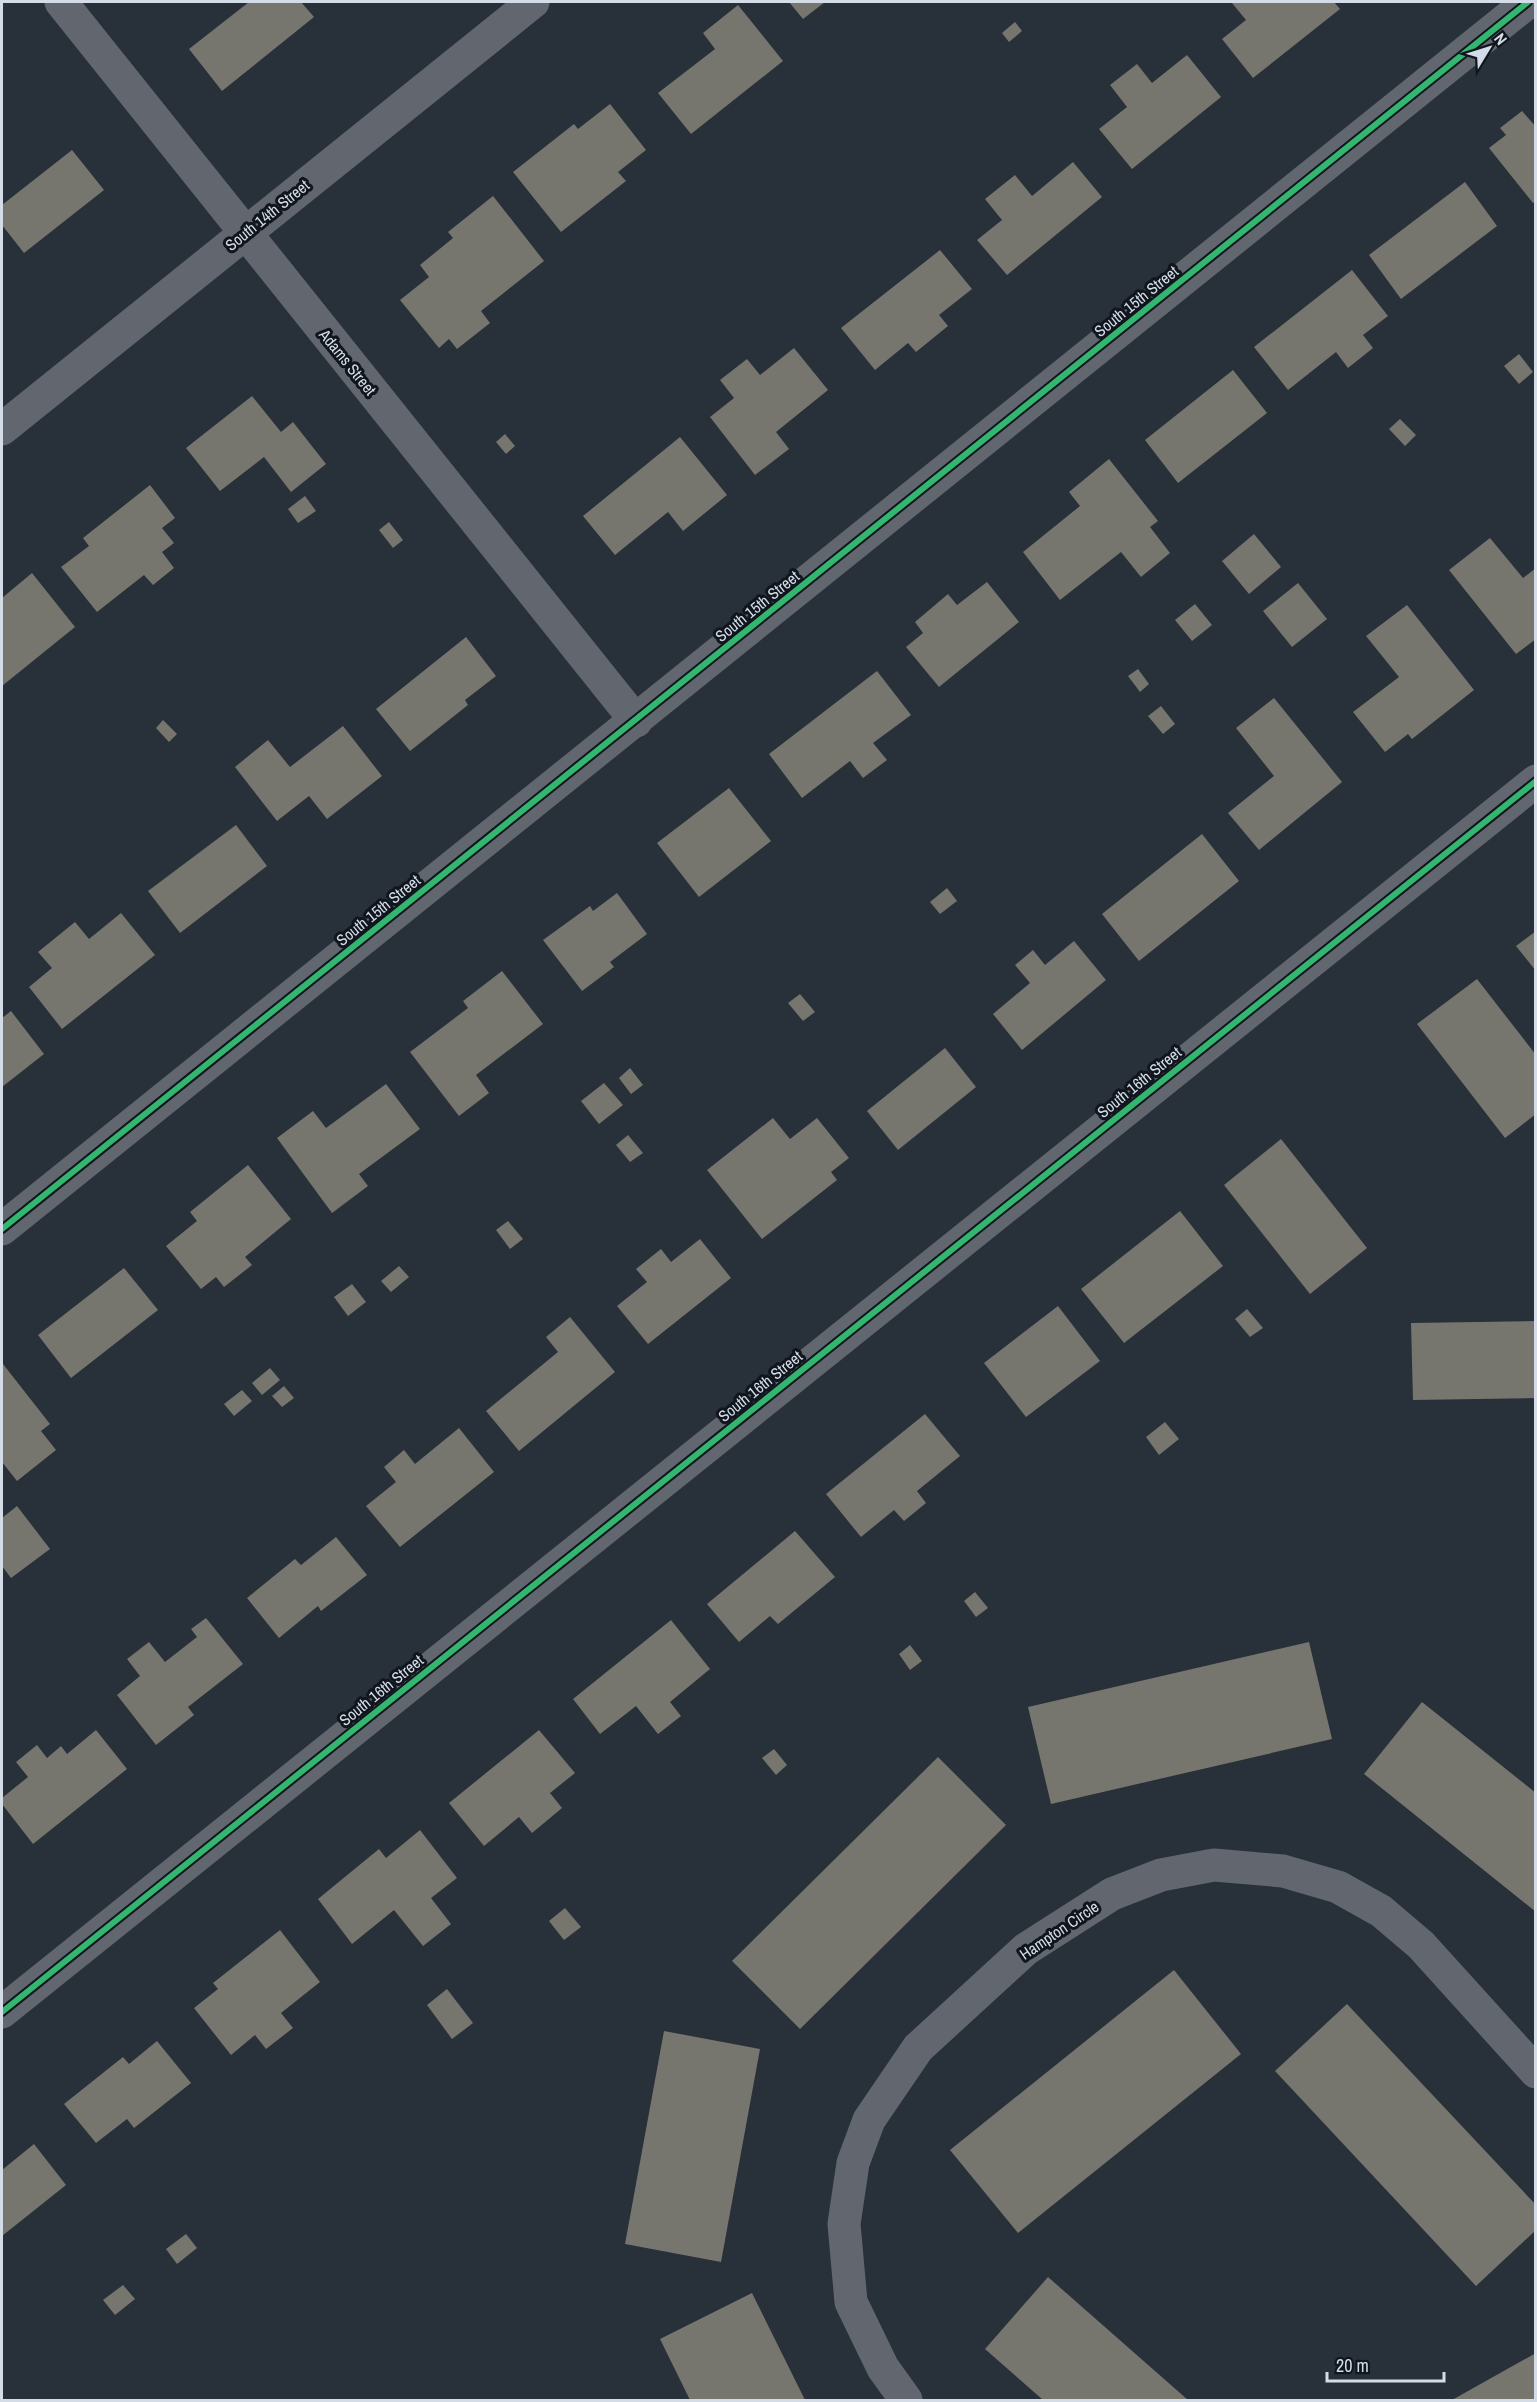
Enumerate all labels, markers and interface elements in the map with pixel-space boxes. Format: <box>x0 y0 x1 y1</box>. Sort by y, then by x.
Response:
north arrow <box>1459 18 1519 78</box>
text: N <box>1489 28 1512 49</box>
street label: South 14th Street <box>220 174 314 256</box>
street label: South 15th Street <box>1089 260 1183 342</box>
street label: Adams Street <box>314 323 382 400</box>
street label: South 15th Street <box>710 565 804 647</box>
street label: South 15th Street <box>331 869 425 951</box>
street label: South 16th Street <box>1092 1041 1186 1123</box>
street label: South 16th Street <box>713 1345 807 1427</box>
street label: South 16th Street <box>334 1649 428 1731</box>
street label: Hampton Circle <box>1015 1895 1103 1965</box>
scale bar <box>1327 2345 1444 2383</box>
text: 20 m <box>1336 2353 1369 2378</box>

